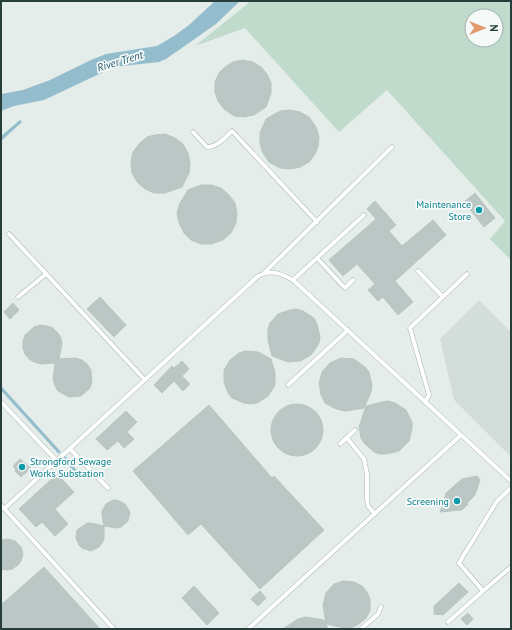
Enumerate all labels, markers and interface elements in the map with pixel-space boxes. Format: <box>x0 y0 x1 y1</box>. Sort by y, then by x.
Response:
north arrow <box>464 8 504 48</box>
text: N <box>487 24 501 32</box>
water label: River Trent <box>95 47 145 75</box>
place label: Maintenance Store <box>416 198 471 223</box>
marker: Maintenance Store <box>474 205 484 215</box>
place label: Strongford Sewage Works Substation <box>30 455 111 480</box>
marker: Strongford Sewage Works Substation <box>17 462 27 472</box>
place label: Screening <box>407 495 449 508</box>
marker: Screening <box>452 496 462 506</box>

